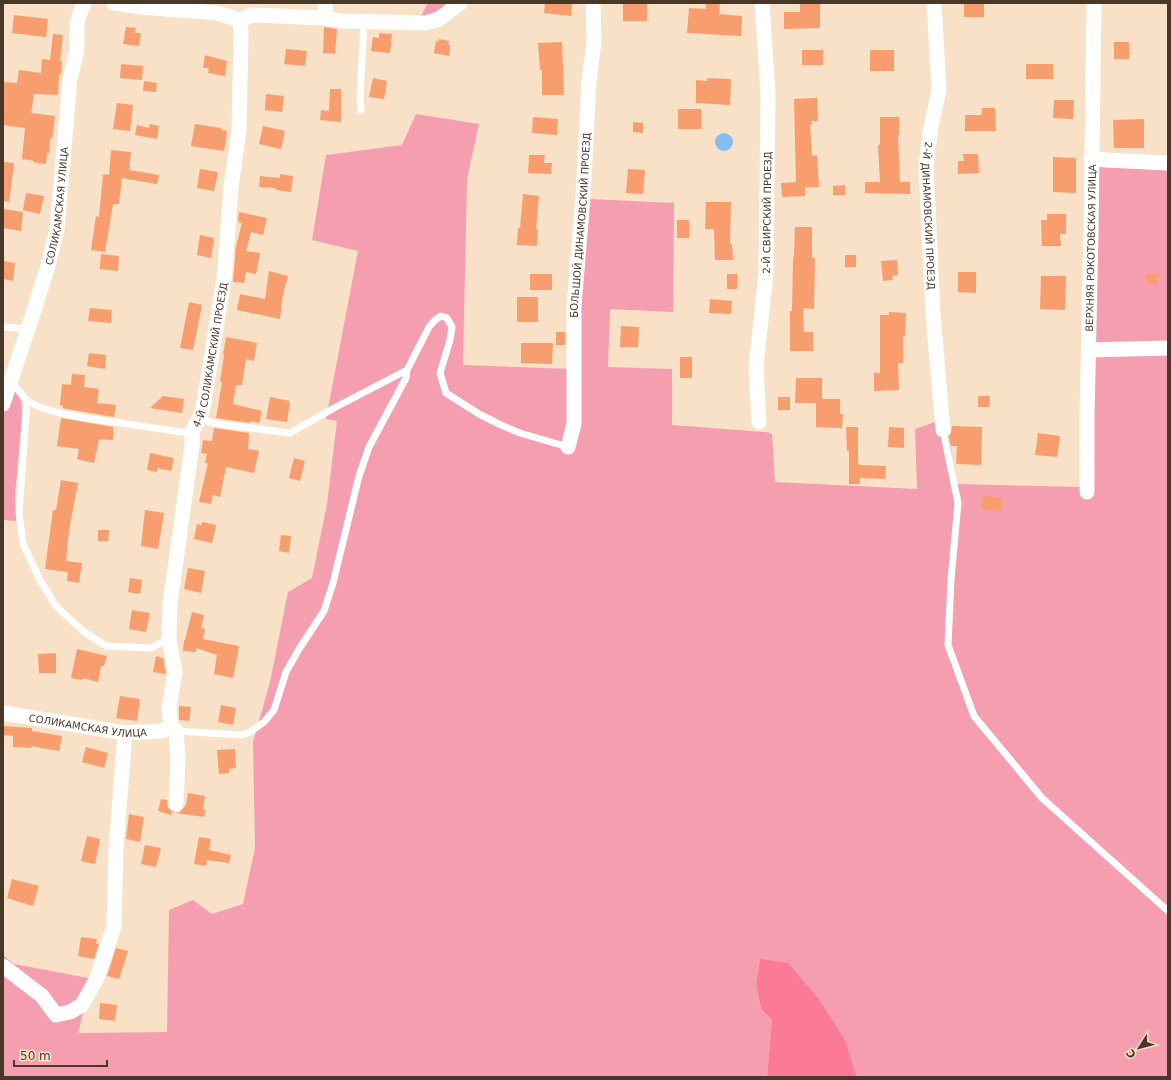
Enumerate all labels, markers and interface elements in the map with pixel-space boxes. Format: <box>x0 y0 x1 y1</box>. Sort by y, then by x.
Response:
street label: БОЛЬШОЙ ДИНАМОВСКИЙ ПРОЕЗД <box>569 132 592 318</box>
street label: 2-Й ДИНАМОВСКИЙ ПРОЕЗД <box>920 141 937 290</box>
street label: СОЛИКАМСКАЯ УЛИЦА <box>43 146 70 266</box>
street label: 2-Й СВИРСКИЙ ПРОЕЗД <box>760 151 773 274</box>
street label: ВЕРХНЯЯ РОКОТОВСКАЯ УЛИЦА <box>1084 164 1098 332</box>
street label: 4-Й СОЛИКАМСКИЙ ПРОЕЗД <box>191 281 229 429</box>
street label: СОЛИКАМСКАЯ УЛИЦА <box>28 712 147 739</box>
north arrow <box>1119 1028 1159 1068</box>
scale bar <box>14 1042 107 1068</box>
text: С <box>1124 1046 1139 1061</box>
text: 50 m <box>20 1049 51 1063</box>

